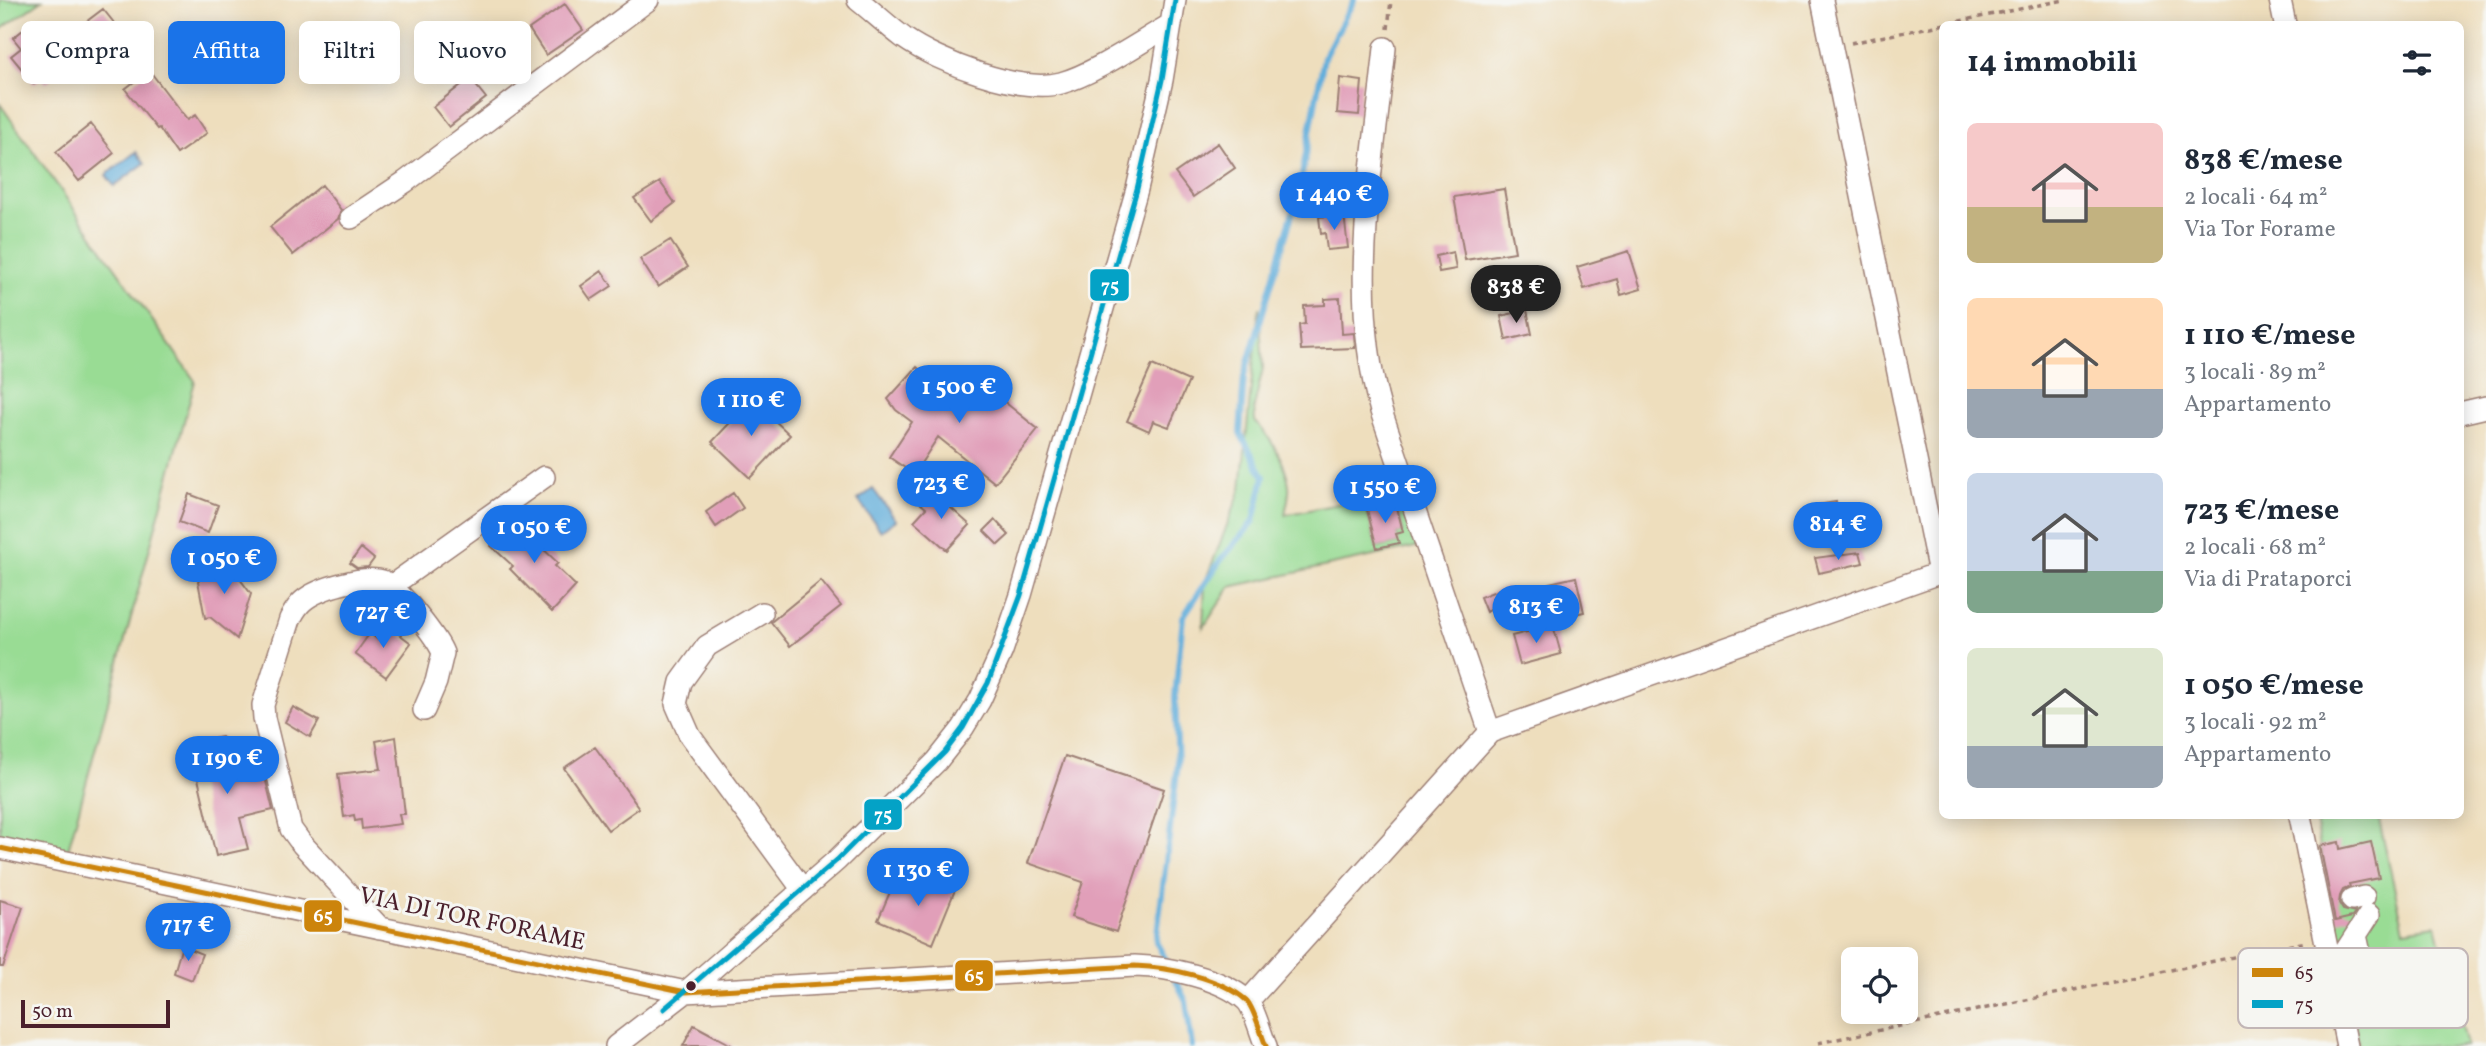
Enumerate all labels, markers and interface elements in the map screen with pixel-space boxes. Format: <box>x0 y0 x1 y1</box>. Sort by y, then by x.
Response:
chip: Compra <box>21 21 154 84</box>
chip: Affitta <box>168 21 285 84</box>
chip: Filtri <box>299 21 400 84</box>
chip: Nuovo <box>414 21 531 84</box>
text: 14 immobili <box>1967 42 2138 84</box>
icon: filters <box>2398 44 2436 82</box>
text: 838 €/mese <box>2184 140 2343 182</box>
icon: home <box>2023 151 2107 235</box>
pin: 1 440 € <box>1269 173 1399 232</box>
text: 1 440 € <box>1296 179 1372 211</box>
text: 2 locali · 64 m² <box>2184 182 2327 214</box>
text: Via Tor Forame <box>2184 214 2336 246</box>
pin: 838 € <box>1467 266 1565 325</box>
line badge: 75 <box>1089 268 1130 302</box>
text: 838 € <box>1487 272 1545 304</box>
text: 75 <box>1101 274 1119 300</box>
text: 1 110 €/mese <box>2184 315 2356 357</box>
icon: home <box>2023 326 2107 410</box>
text: 3 locali · 89 m² <box>2184 357 2326 389</box>
pin: 1 500 € <box>894 366 1024 425</box>
text: 1 500 € <box>922 372 996 404</box>
pin: 1 110 € <box>686 378 816 438</box>
text: 1 110 € <box>717 385 785 417</box>
text: Appartamento <box>2184 389 2331 421</box>
pin: 723 € <box>892 462 990 521</box>
pin: 1 550 € <box>1320 466 1450 525</box>
text: 723 € <box>913 468 969 500</box>
text: 1 550 € <box>1349 472 1421 504</box>
text: 723 €/mese <box>2184 490 2339 532</box>
icon: home <box>2023 501 2107 585</box>
pin: 814 € <box>1789 503 1887 562</box>
pin: 1 050 € <box>469 505 599 565</box>
text: 814 € <box>1809 509 1867 541</box>
text: 1 050 € <box>497 512 571 544</box>
text: 2 locali · 68 m² <box>2184 532 2326 564</box>
pin: 1 050 € <box>159 536 289 596</box>
text: 1 050 € <box>187 543 261 575</box>
text: Via di Prataporci <box>2184 564 2352 596</box>
pin: 813 € <box>1487 586 1585 645</box>
pin: 727 € <box>334 590 432 650</box>
text: 813 € <box>1508 592 1564 624</box>
text: 727 € <box>355 597 411 629</box>
text: 1 050 €/mese <box>2184 665 2364 707</box>
icon: home <box>2023 676 2107 760</box>
text: 3 locali · 92 m² <box>2184 707 2327 739</box>
pin: 1 190 € <box>162 736 292 796</box>
text: Appartamento <box>2184 739 2331 771</box>
text: 1 190 € <box>191 743 263 775</box>
line badge: 75 <box>863 798 903 831</box>
text: 75 <box>874 803 892 829</box>
pin: 1 130 € <box>853 848 983 908</box>
text: 1 130 € <box>883 855 953 887</box>
street label: VIA DI TOR FORAME <box>356 879 588 961</box>
line badge: 65 <box>303 899 343 933</box>
pin: 717 € <box>139 904 237 963</box>
text: 65 <box>313 904 333 930</box>
text: 717 € <box>162 910 214 942</box>
map controls <box>1841 947 1918 1024</box>
button: locate <box>1841 947 1918 1024</box>
legend <box>2238 948 2468 1028</box>
line badge: 65 <box>954 959 994 992</box>
text: 65 <box>2295 961 2314 987</box>
text: 65 <box>964 964 984 990</box>
unlabelled marker <box>684 979 698 993</box>
text: 75 <box>2295 993 2313 1019</box>
scale bar <box>21 997 170 1029</box>
text: 50 m <box>32 999 73 1025</box>

